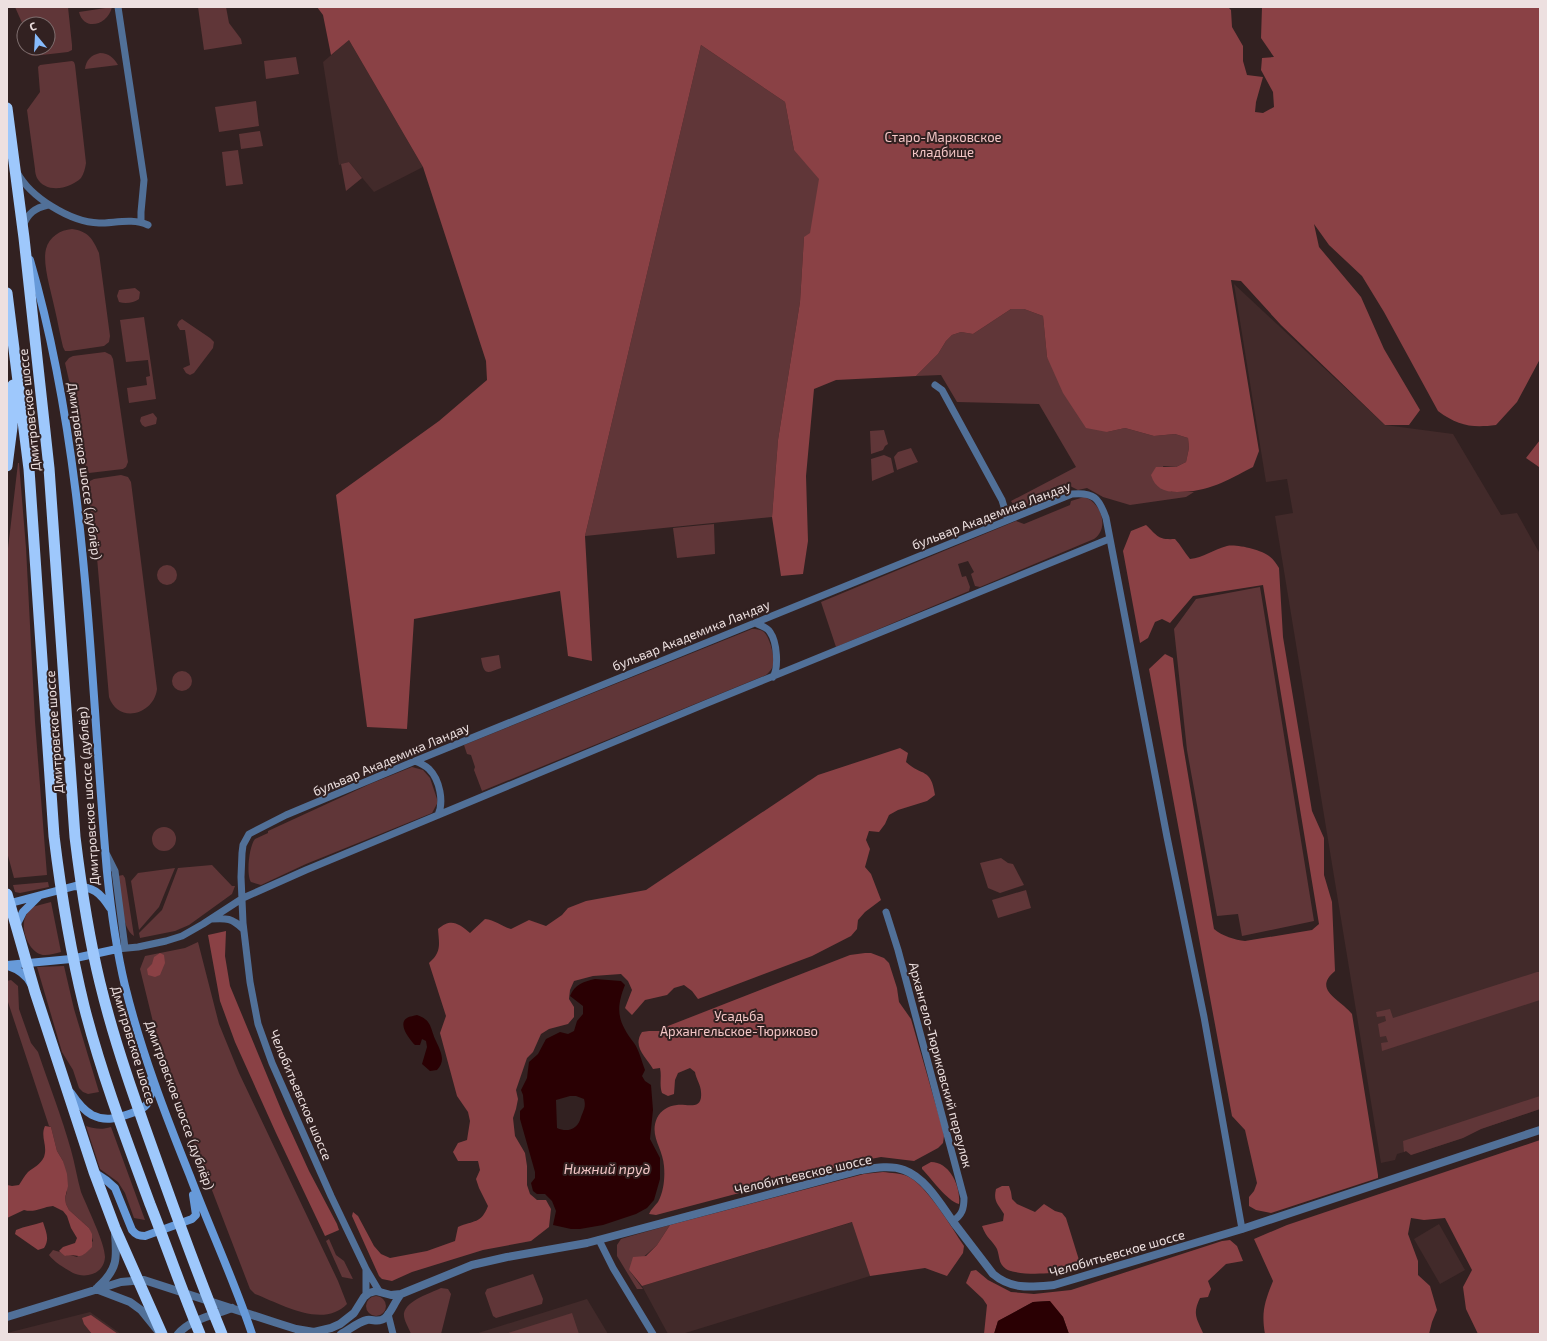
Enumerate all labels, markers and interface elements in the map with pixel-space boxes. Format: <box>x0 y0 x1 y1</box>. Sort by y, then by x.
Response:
north arrow <box>16 16 56 56</box>
text: С <box>28 19 38 33</box>
park label: Старо-Марковское кладбище <box>884 129 1002 160</box>
street label: Дмитровское шоссе <box>15 348 43 472</box>
street label: Дмитровское шоссе (дублёр) <box>65 381 105 561</box>
street label: бульвар Академика Ландау <box>909 477 1073 553</box>
street label: бульвар Академика Ландау <box>610 596 772 674</box>
street label: Дмитровское шоссе <box>42 670 66 794</box>
street label: Дмитровское шоссе (дублёр) <box>74 706 102 886</box>
street label: бульвар Академика Ландау <box>310 719 472 799</box>
street label: Архангело-Тюриковский переулок <box>906 960 976 1170</box>
street label: Дмитровское шоссе <box>108 984 160 1106</box>
park label: Усадьба Архангельское-Тюриково <box>660 1008 818 1039</box>
street label: Дмитровское шоссе (дублёр) <box>142 1018 218 1192</box>
street label: Челобитьевское шоссе <box>266 1027 336 1163</box>
street label: Челобитьевское шоссе <box>733 1150 873 1198</box>
water label: Нижний пруд <box>564 1160 650 1177</box>
street label: Челобитьевское шоссе <box>1047 1226 1187 1280</box>

